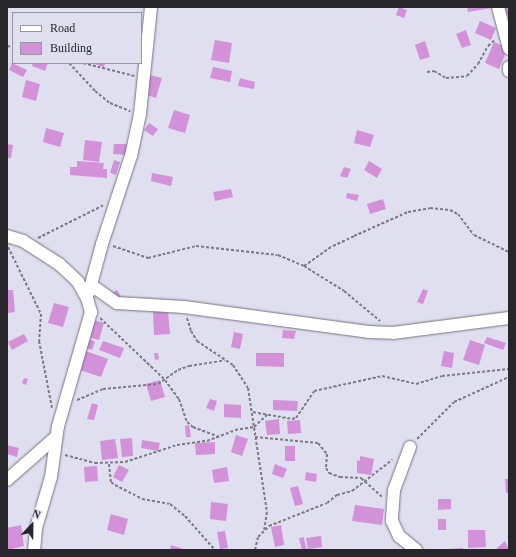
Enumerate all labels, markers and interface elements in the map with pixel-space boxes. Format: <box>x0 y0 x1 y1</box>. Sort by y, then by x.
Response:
legend <box>12 12 142 64</box>
text: Road <box>50 21 75 35</box>
text: Building <box>50 41 92 55</box>
north arrow <box>12 505 52 545</box>
text: N <box>31 507 42 521</box>

